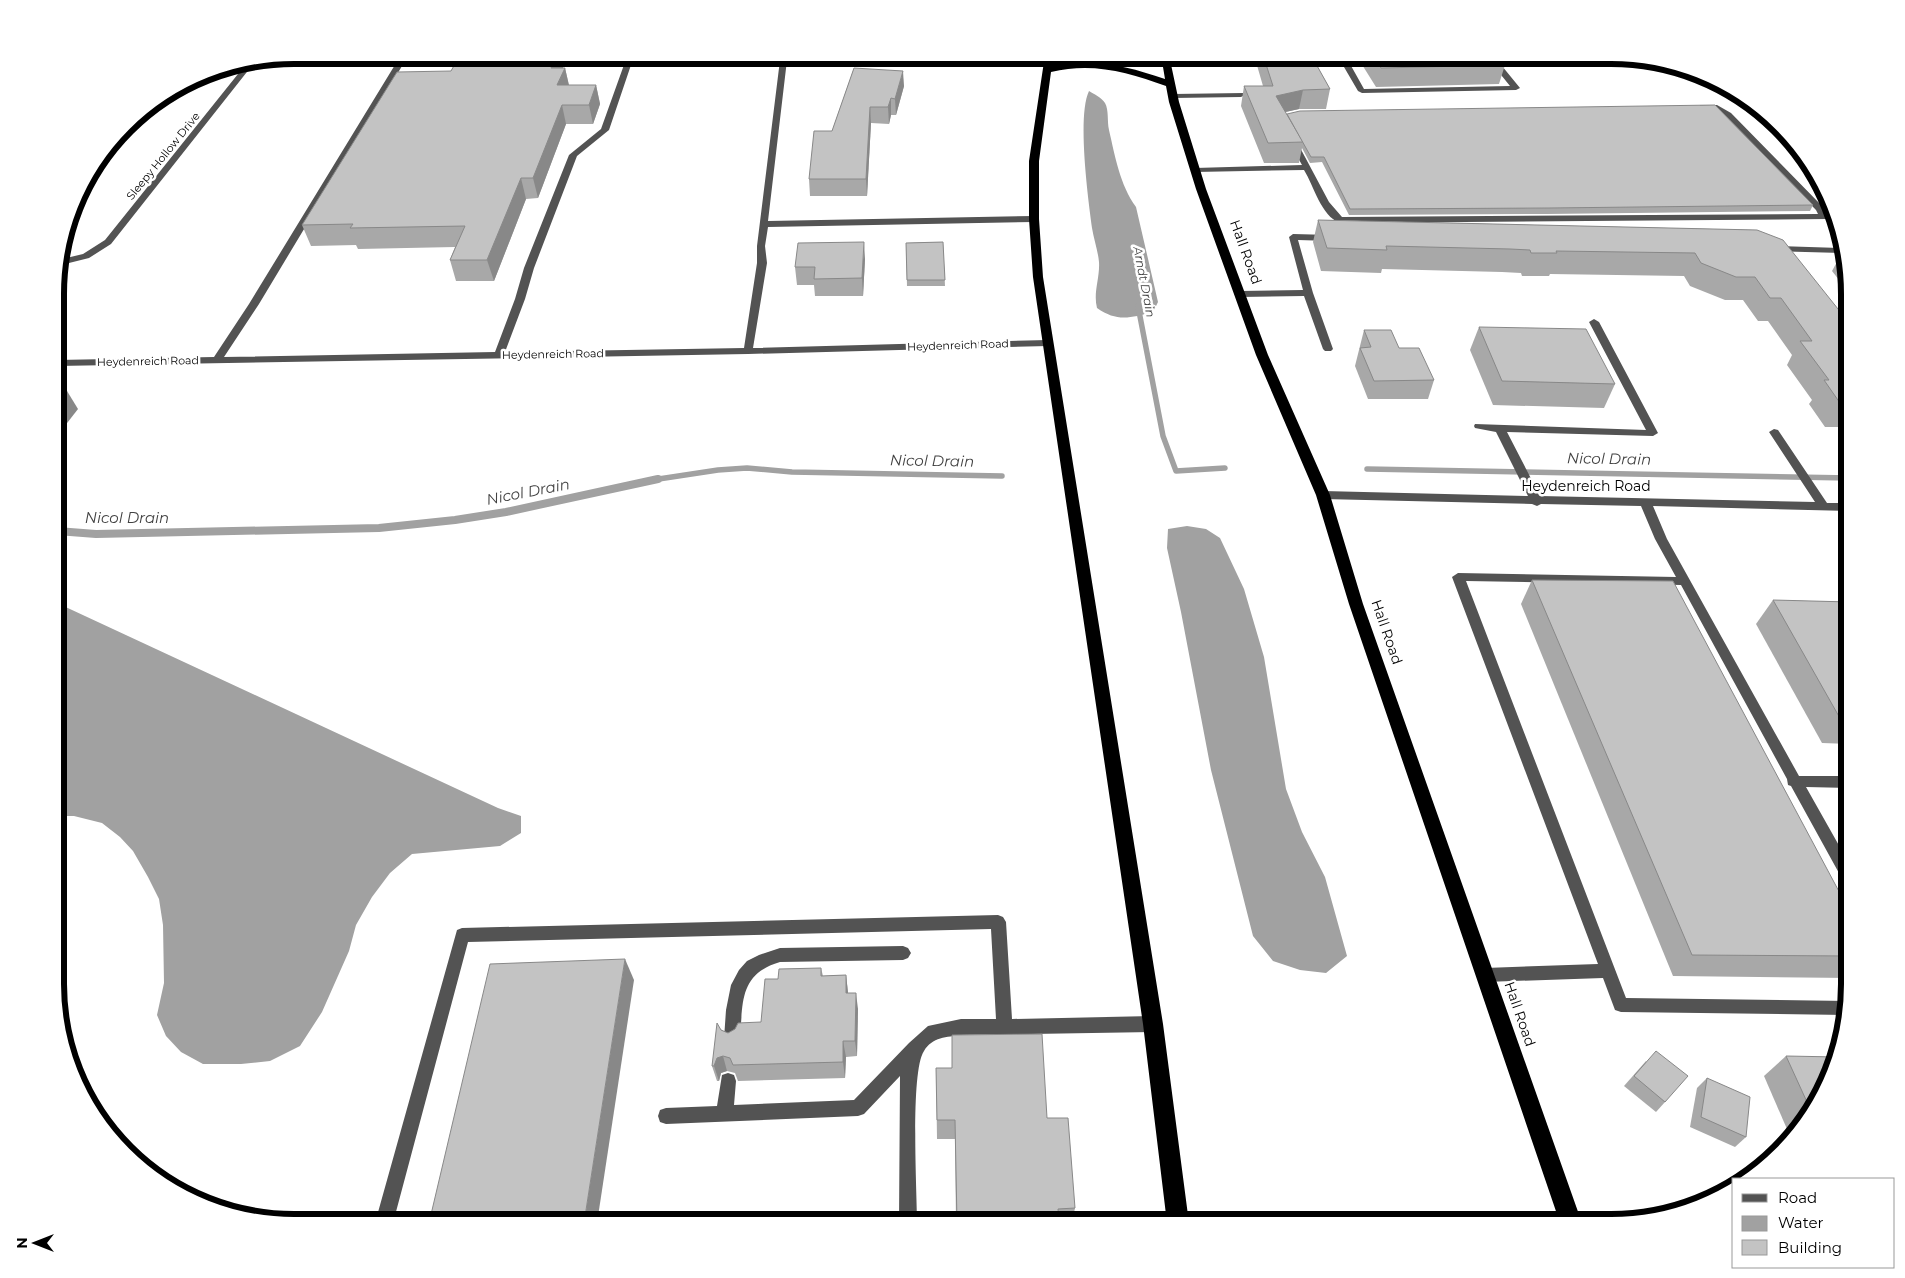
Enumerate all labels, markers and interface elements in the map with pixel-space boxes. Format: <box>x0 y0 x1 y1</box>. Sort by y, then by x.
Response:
street label: Sleepy Hollow Drive <box>123 109 203 203</box>
street label: Hall Road <box>1226 217 1266 287</box>
water label: Arndt Drain <box>1130 244 1159 319</box>
street label: Heydenreich Road <box>907 336 1009 354</box>
street label: Heydenreich Road <box>502 346 604 362</box>
street label: Heydenreich Road <box>97 353 199 369</box>
water label: Nicol Drain <box>1567 448 1651 469</box>
water label: Nicol Drain <box>890 450 974 471</box>
water label: Nicol Drain <box>485 474 571 509</box>
street label: Heydenreich Road <box>1521 477 1651 495</box>
water label: Nicol Drain <box>85 508 169 527</box>
street label: Hall Road <box>1368 597 1406 667</box>
street label: Hall Road <box>1501 979 1539 1049</box>
legend <box>1732 1178 1895 1268</box>
text: Road <box>1778 1188 1817 1207</box>
text: Water <box>1778 1213 1824 1232</box>
north arrow <box>10 1218 60 1268</box>
text: N <box>13 1237 31 1249</box>
text: Building <box>1778 1238 1842 1257</box>

